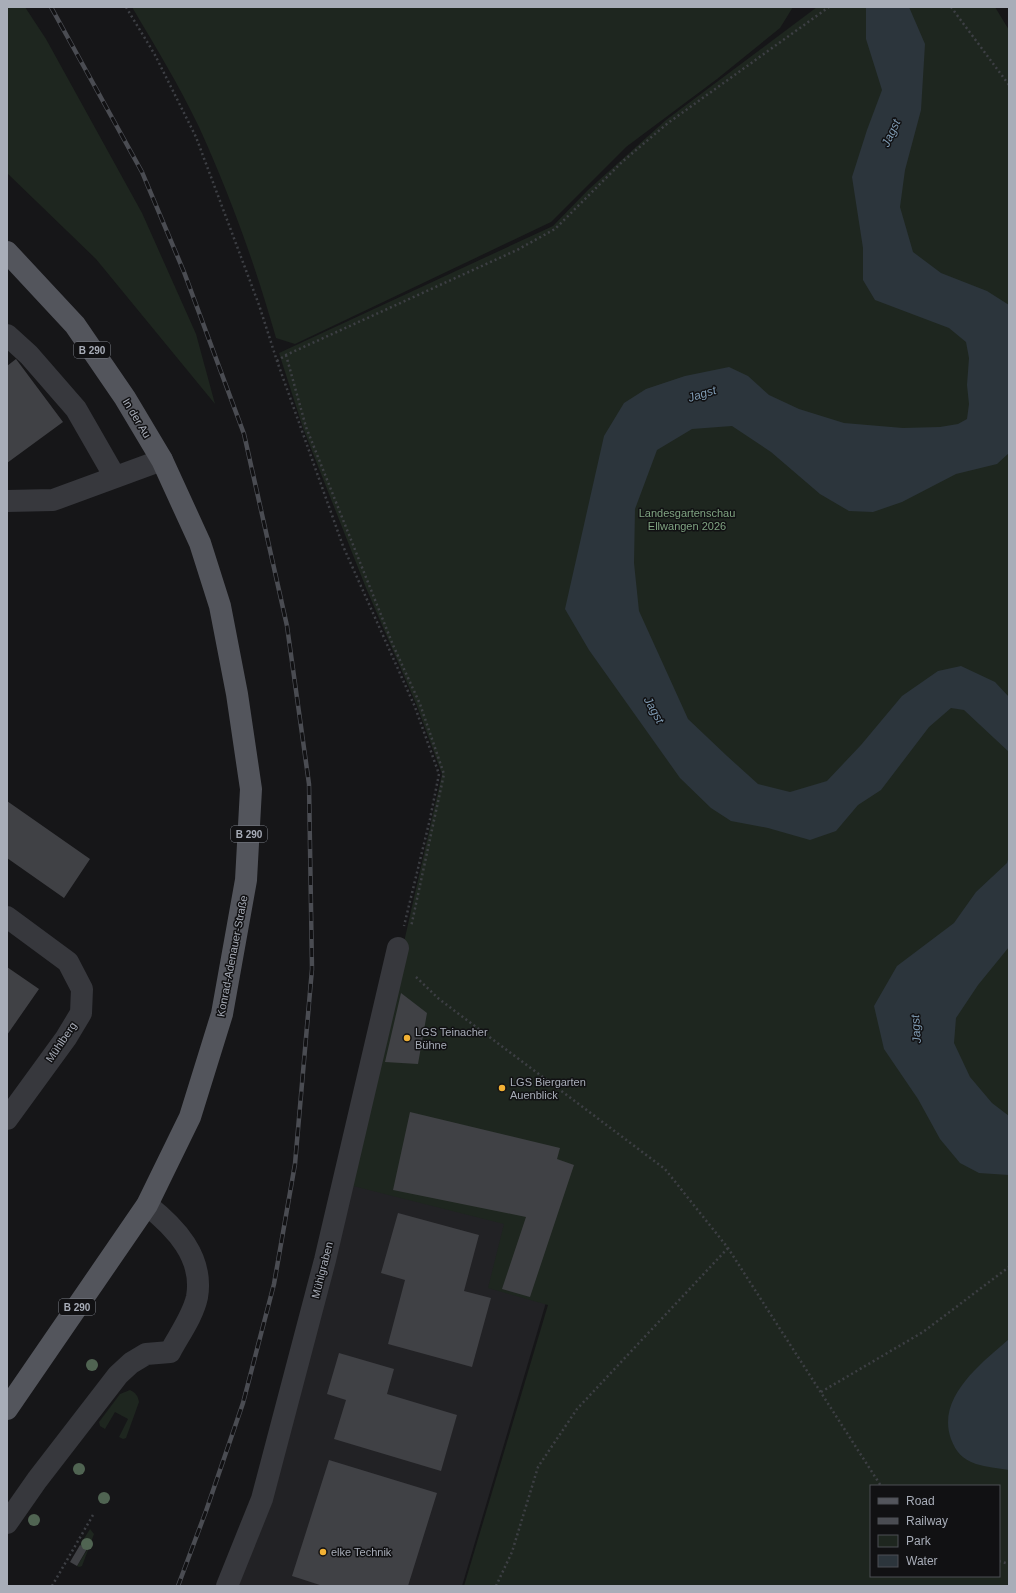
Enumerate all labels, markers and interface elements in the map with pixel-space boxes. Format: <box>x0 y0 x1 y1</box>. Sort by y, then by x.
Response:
water label: Jagst <box>878 116 904 150</box>
road number: B 290 <box>74 342 110 358</box>
water label: Jagst <box>685 383 718 405</box>
street label: In der Au <box>121 396 153 440</box>
park label: Landesgartenschau Ellwangen 2026 <box>639 507 735 532</box>
water label: Jagst <box>640 693 667 727</box>
road number: B 290 <box>231 826 267 842</box>
street label: Konrad-Adenauer-Straße <box>214 894 250 1018</box>
water label: Jagst <box>908 1014 924 1045</box>
street label: Mühlberg <box>43 1020 79 1064</box>
place label: LGS Teinacher Bühne <box>415 1026 488 1051</box>
marker: LGS Teinacher Bühne <box>402 1033 412 1043</box>
place label: LGS Biergarten Auenblick <box>510 1076 586 1101</box>
marker: LGS Biergarten Auenblick <box>497 1083 507 1093</box>
street label: Mühlgraben <box>309 1240 335 1300</box>
road number: B 290 <box>59 1299 95 1315</box>
legend <box>870 1485 1000 1577</box>
text: Road <box>906 1494 935 1508</box>
text: Railway <box>906 1514 948 1528</box>
text: Park <box>906 1534 932 1548</box>
place label: elke Technik <box>331 1546 392 1558</box>
marker: elke Technik <box>318 1547 328 1557</box>
text: Water <box>906 1554 938 1568</box>

